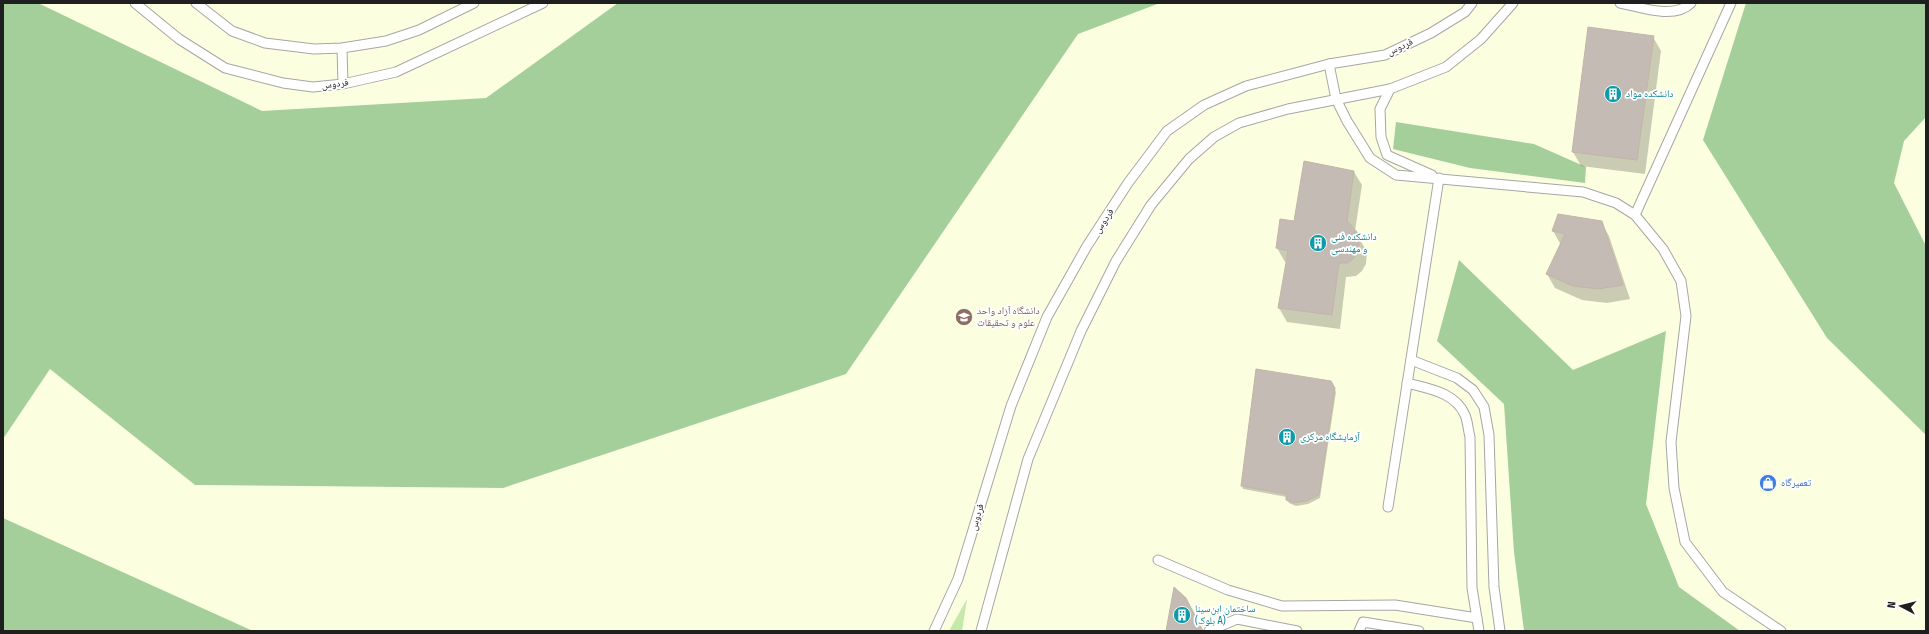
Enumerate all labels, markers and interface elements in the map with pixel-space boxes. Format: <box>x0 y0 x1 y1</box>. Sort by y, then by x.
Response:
street label: فردوس <box>1385 36 1415 58</box>
street label: فردوس <box>321 76 349 92</box>
building icon: دانشکده مواد <box>1603 84 1623 104</box>
place label: دانشکده مواد <box>1626 88 1673 100</box>
street label: فردوس <box>1092 206 1116 236</box>
place label: دانشکده فنی و مهندسی <box>1331 231 1377 255</box>
building icon: دانشکده فنی و مهندسی <box>1308 233 1328 253</box>
place label: دانشگاه آزاد واحد علوم و تحقیقات <box>977 305 1040 330</box>
school or university icon: دانشگاه آزاد واحد علوم و تحقیقات <box>954 307 974 327</box>
building icon: آزمایشگاه مرکزی <box>1277 427 1297 447</box>
place label: آزمایشگاه مرکزی <box>1300 431 1360 443</box>
shop icon: تعمیرگاه <box>1758 473 1778 493</box>
place label: تعمیرگاه <box>1781 477 1811 489</box>
street label: فردوس <box>967 502 987 532</box>
north arrow <box>1881 586 1921 626</box>
text: N <box>1885 601 1898 609</box>
place label: ساختمان ابن‌سینا (بلوک A) <box>1195 603 1256 627</box>
building icon: ساختمان ابن‌سینا (بلوک A) <box>1172 605 1192 625</box>

